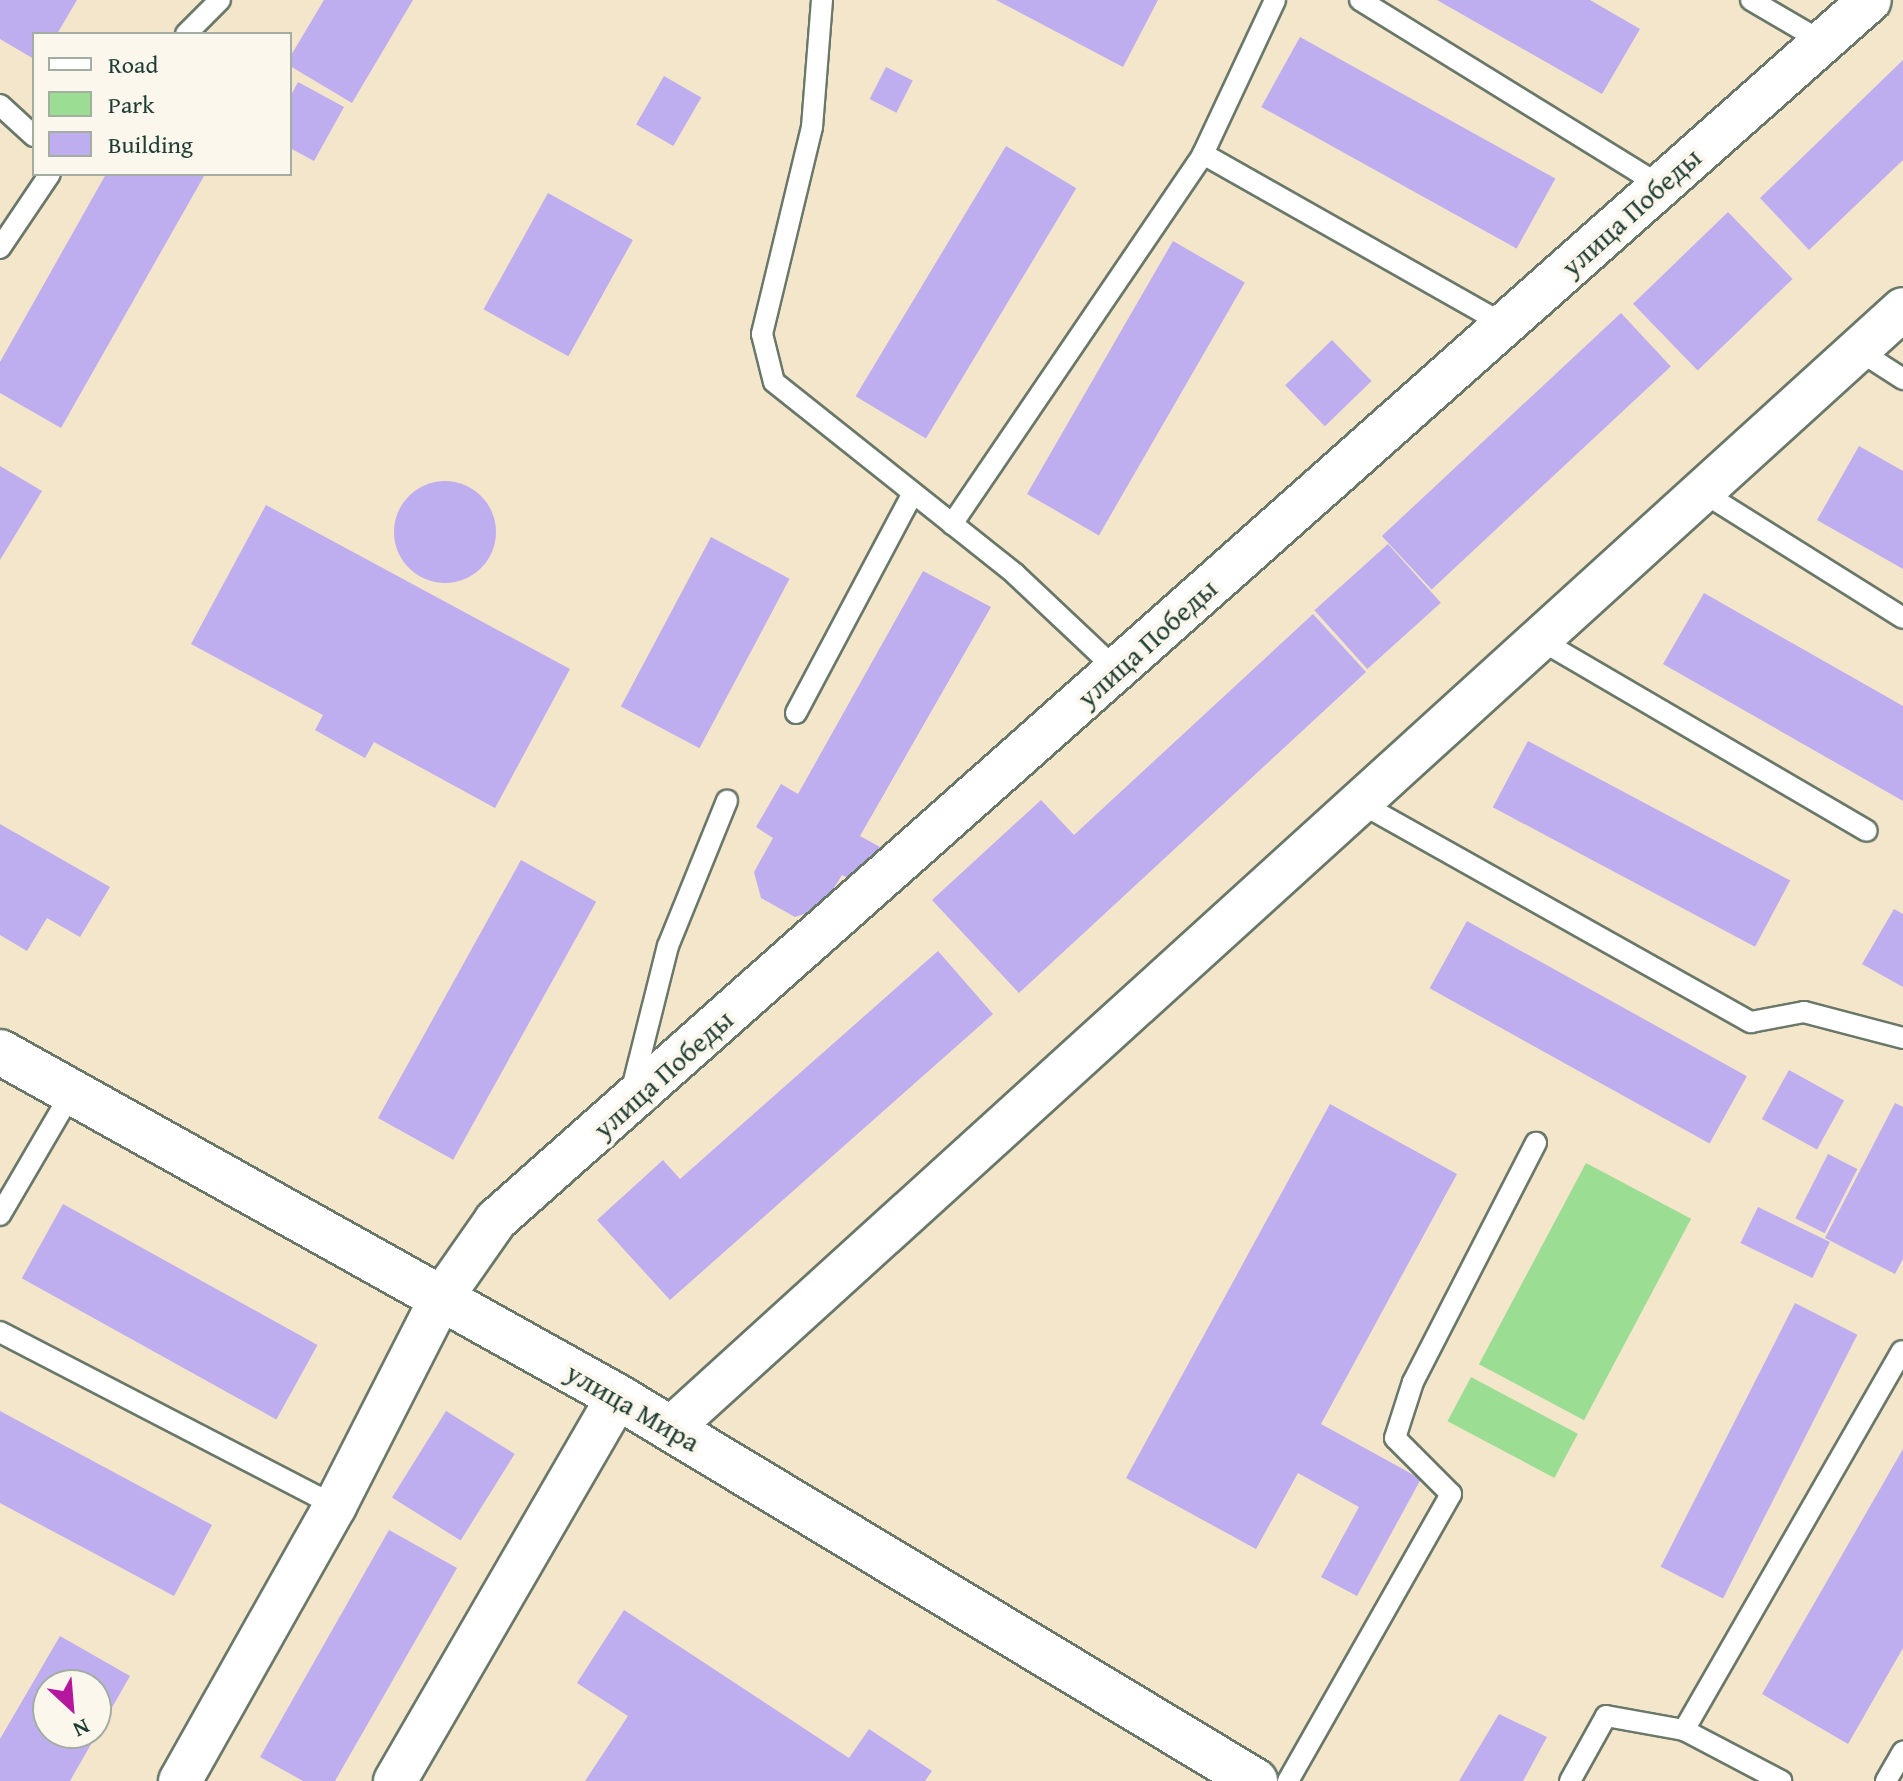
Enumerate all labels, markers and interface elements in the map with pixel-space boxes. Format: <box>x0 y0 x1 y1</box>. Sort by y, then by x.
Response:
legend <box>32 32 292 176</box>
text: Road <box>108 47 158 82</box>
text: Park <box>108 87 154 122</box>
text: Building <box>108 127 193 162</box>
street label: улица Победы <box>1554 141 1708 283</box>
street label: улица Победы <box>1070 572 1224 714</box>
street label: улица Победы <box>586 1003 740 1145</box>
street label: улица Мира <box>560 1355 706 1459</box>
north arrow <box>32 1669 112 1749</box>
text: N <box>68 1711 95 1746</box>

